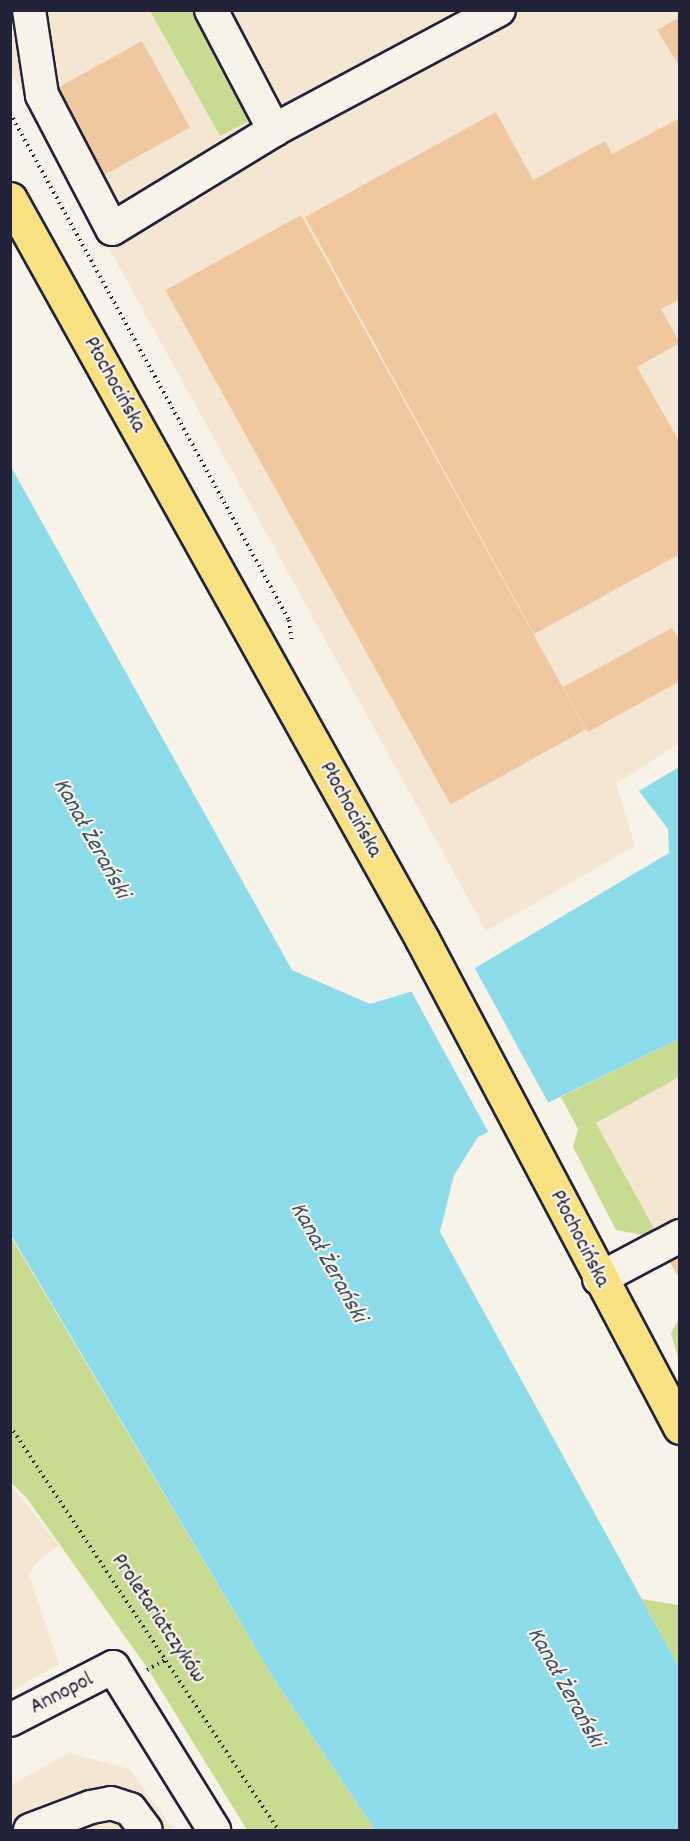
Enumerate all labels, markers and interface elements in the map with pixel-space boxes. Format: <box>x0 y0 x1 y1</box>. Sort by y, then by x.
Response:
street label: Płochocińska <box>77 332 151 438</box>
street label: Płochocińska <box>313 757 387 863</box>
water label: Kanał Żerański <box>45 774 135 904</box>
street label: Płochocińska <box>543 1186 615 1292</box>
water label: Kanał Żerański <box>282 1198 372 1328</box>
street label: Proletariatczyków <box>105 1549 211 1689</box>
water label: Kanał Żerański <box>519 1623 609 1753</box>
street label: Annopol <box>26 1667 98 1721</box>

